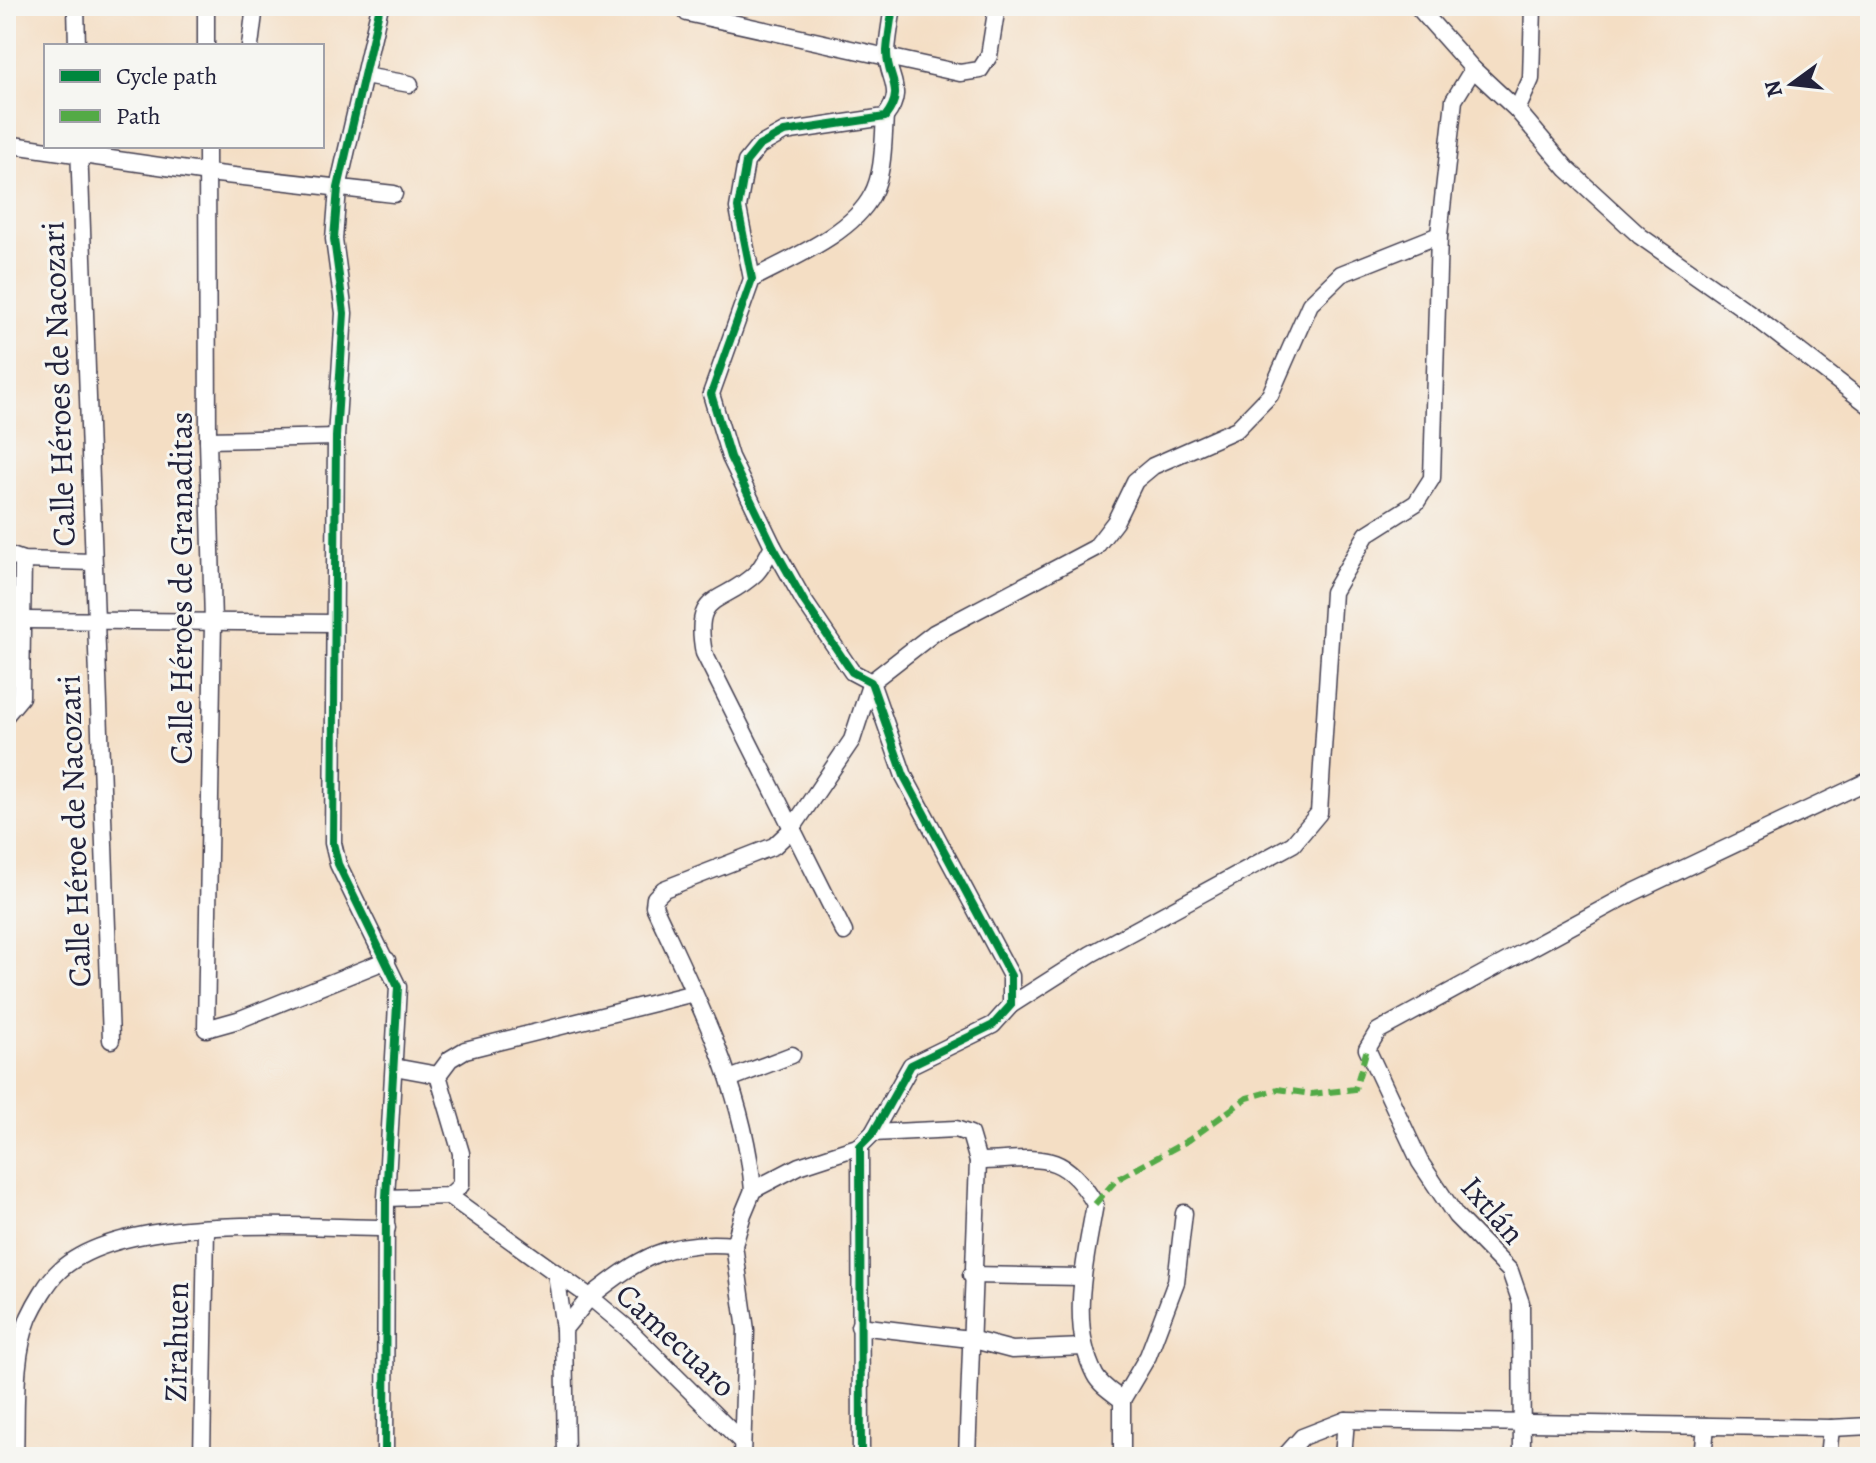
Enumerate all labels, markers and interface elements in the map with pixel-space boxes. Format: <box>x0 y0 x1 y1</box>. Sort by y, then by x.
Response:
legend <box>44 44 324 148</box>
north arrow <box>1752 44 1832 124</box>
text: Cycle path <box>116 60 217 92</box>
text: N <box>1757 77 1790 101</box>
text: Path <box>116 100 161 132</box>
street label: Calle Héroes de Nacozari <box>30 221 86 547</box>
street label: Calle Héroes de Granaditas <box>159 412 203 764</box>
street label: Calle Héroe de Nacozari <box>47 674 101 988</box>
street label: Ixtlán <box>1451 1166 1535 1254</box>
street label: Camecuaro <box>606 1273 746 1407</box>
street label: Zirahuen <box>153 1281 199 1403</box>

